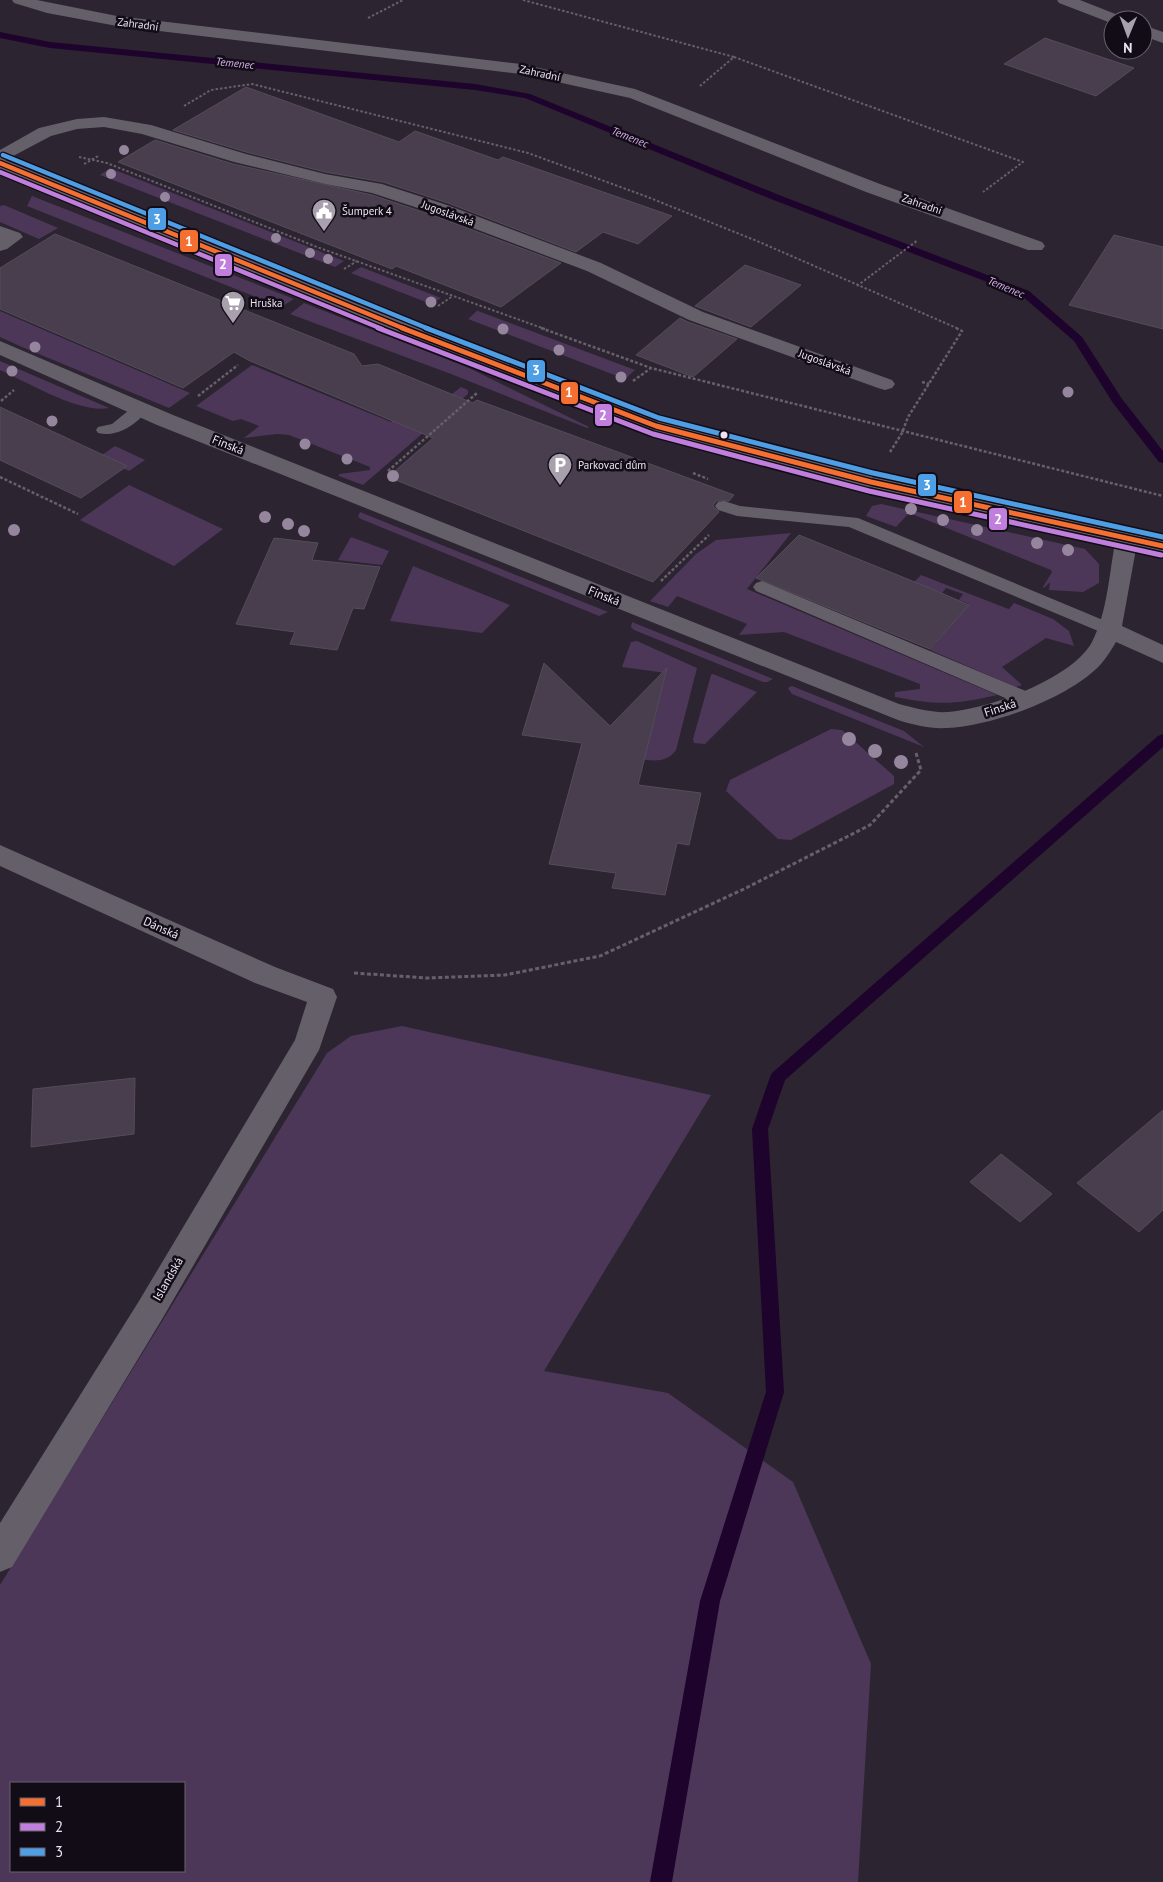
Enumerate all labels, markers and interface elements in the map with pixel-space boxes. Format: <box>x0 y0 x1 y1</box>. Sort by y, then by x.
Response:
north arrow <box>1103 10 1153 60</box>
street label: Zahradní <box>117 15 159 33</box>
text: N <box>1123 39 1133 57</box>
water label: Temenec <box>215 54 255 72</box>
street label: Zahradní <box>518 62 562 84</box>
water label: Temenec <box>609 123 651 151</box>
street label: Zahradní <box>900 191 944 217</box>
street label: Jugoslávská <box>419 197 476 229</box>
public building icon: Šumperk 4 <box>311 198 337 232</box>
place label: Šumperk 4 <box>342 204 392 218</box>
line badge: 3 <box>147 207 167 231</box>
text: 3 <box>153 210 161 228</box>
line badge: 1 <box>179 229 199 253</box>
text: 1 <box>185 232 193 250</box>
line badge: 2 <box>214 253 233 277</box>
text: 2 <box>219 255 227 273</box>
water label: Temenec <box>985 273 1027 301</box>
supermarket icon: Hruška <box>220 290 246 324</box>
place label: Hruška <box>250 296 282 310</box>
street label: Jugoslávská <box>796 346 853 378</box>
line badge: 3 <box>526 359 546 383</box>
text: 3 <box>532 361 540 379</box>
line badge: 1 <box>560 381 579 405</box>
text: 1 <box>565 383 573 401</box>
line badge: 2 <box>594 403 613 427</box>
text: 2 <box>599 406 607 424</box>
unlabelled marker <box>719 430 729 440</box>
street label: Finská <box>210 431 246 458</box>
parking icon: Parkovací dům <box>547 452 573 486</box>
place label: Parkovací dům <box>578 458 646 472</box>
line badge: 3 <box>917 473 937 497</box>
text: 3 <box>923 476 931 494</box>
line badge: 1 <box>953 490 973 514</box>
text: 1 <box>959 493 967 511</box>
line badge: 2 <box>988 507 1008 531</box>
text: 2 <box>994 510 1002 528</box>
street label: Finská <box>586 582 622 609</box>
street label: Finská <box>982 695 1018 720</box>
street label: Dánská <box>141 913 181 942</box>
street label: Islandská <box>149 1254 186 1303</box>
legend <box>10 1782 185 1872</box>
text: 1 <box>55 1792 63 1811</box>
text: 2 <box>55 1817 63 1836</box>
text: 3 <box>55 1842 63 1861</box>

